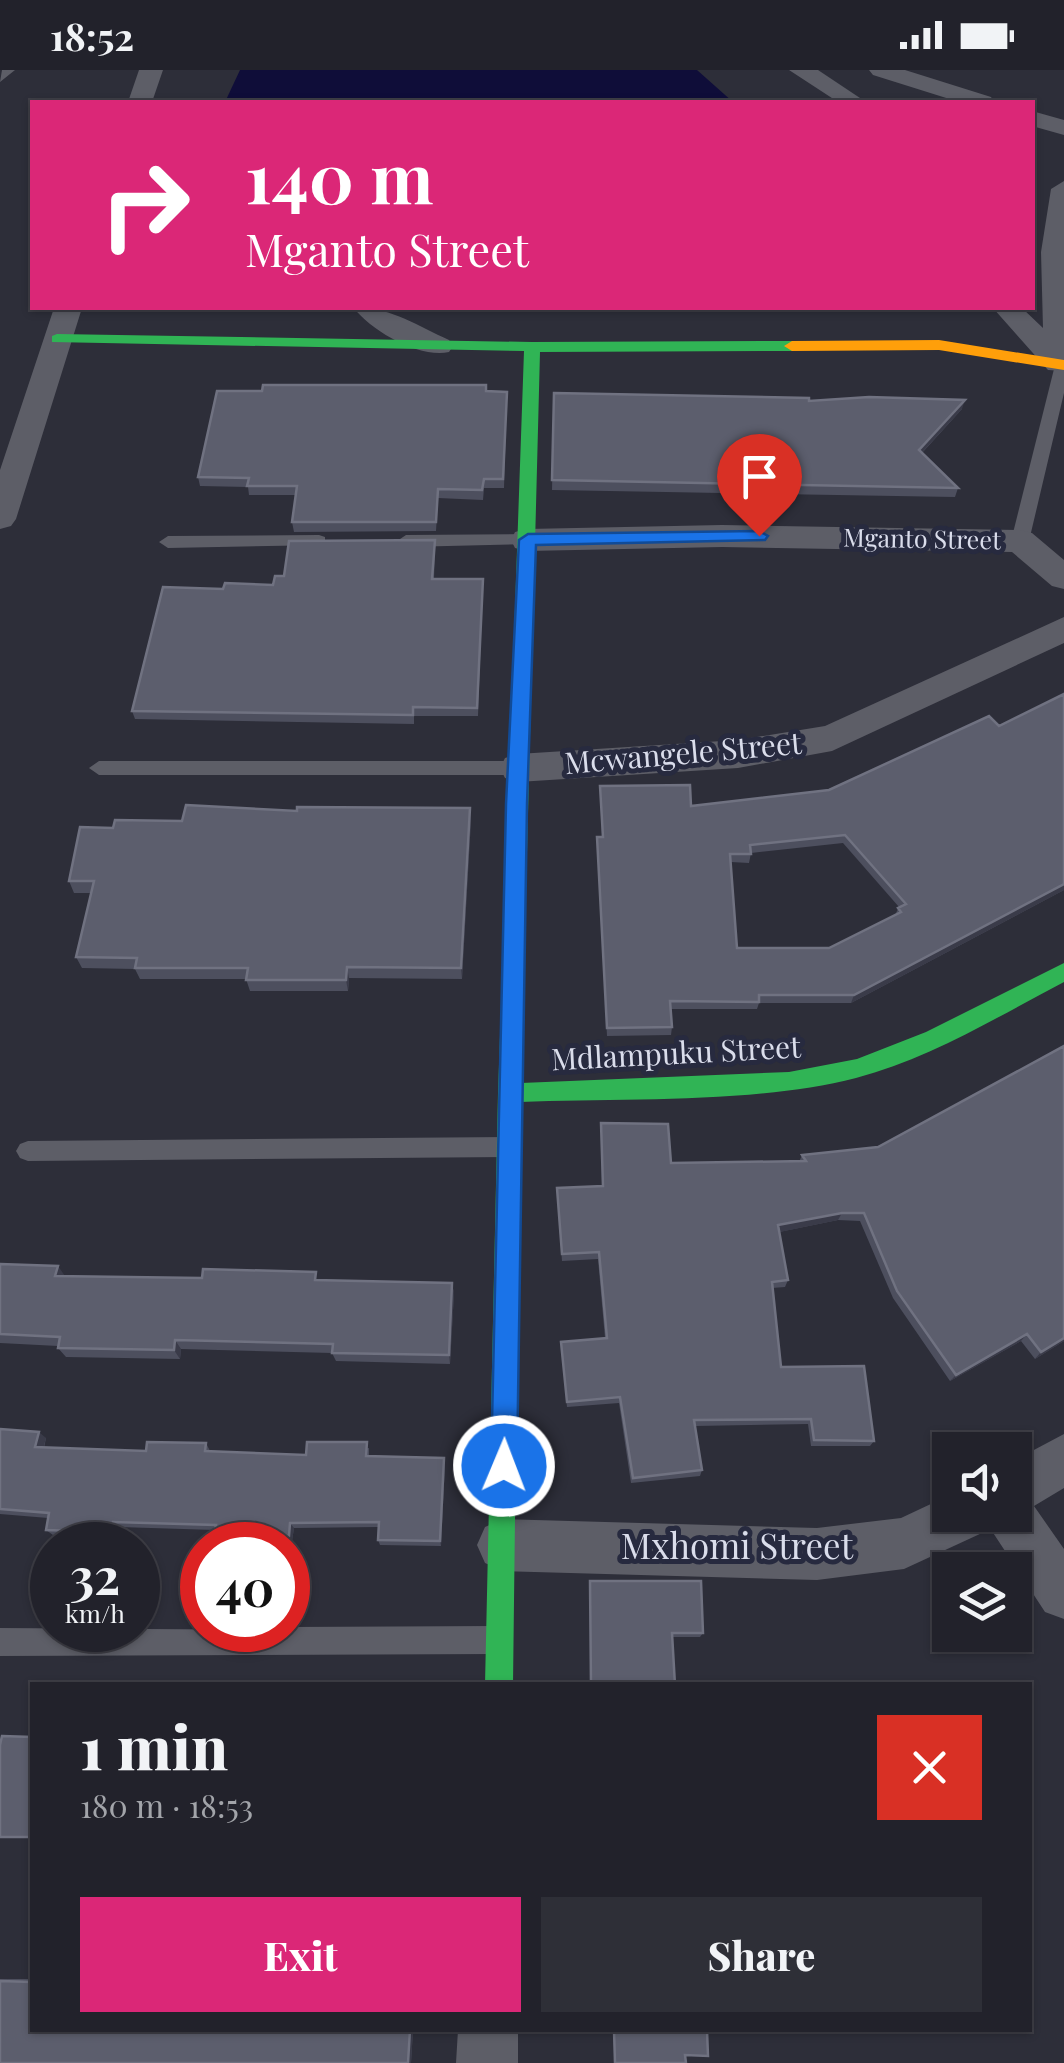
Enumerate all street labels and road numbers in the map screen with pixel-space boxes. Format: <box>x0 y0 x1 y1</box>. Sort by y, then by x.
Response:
street label: Mganto Street <box>843 520 1002 555</box>
street label: Mcwangele Street <box>563 722 803 782</box>
street label: Mdlampuku Street <box>550 1025 802 1079</box>
street label: Mxhomi Street <box>621 1521 854 1568</box>

